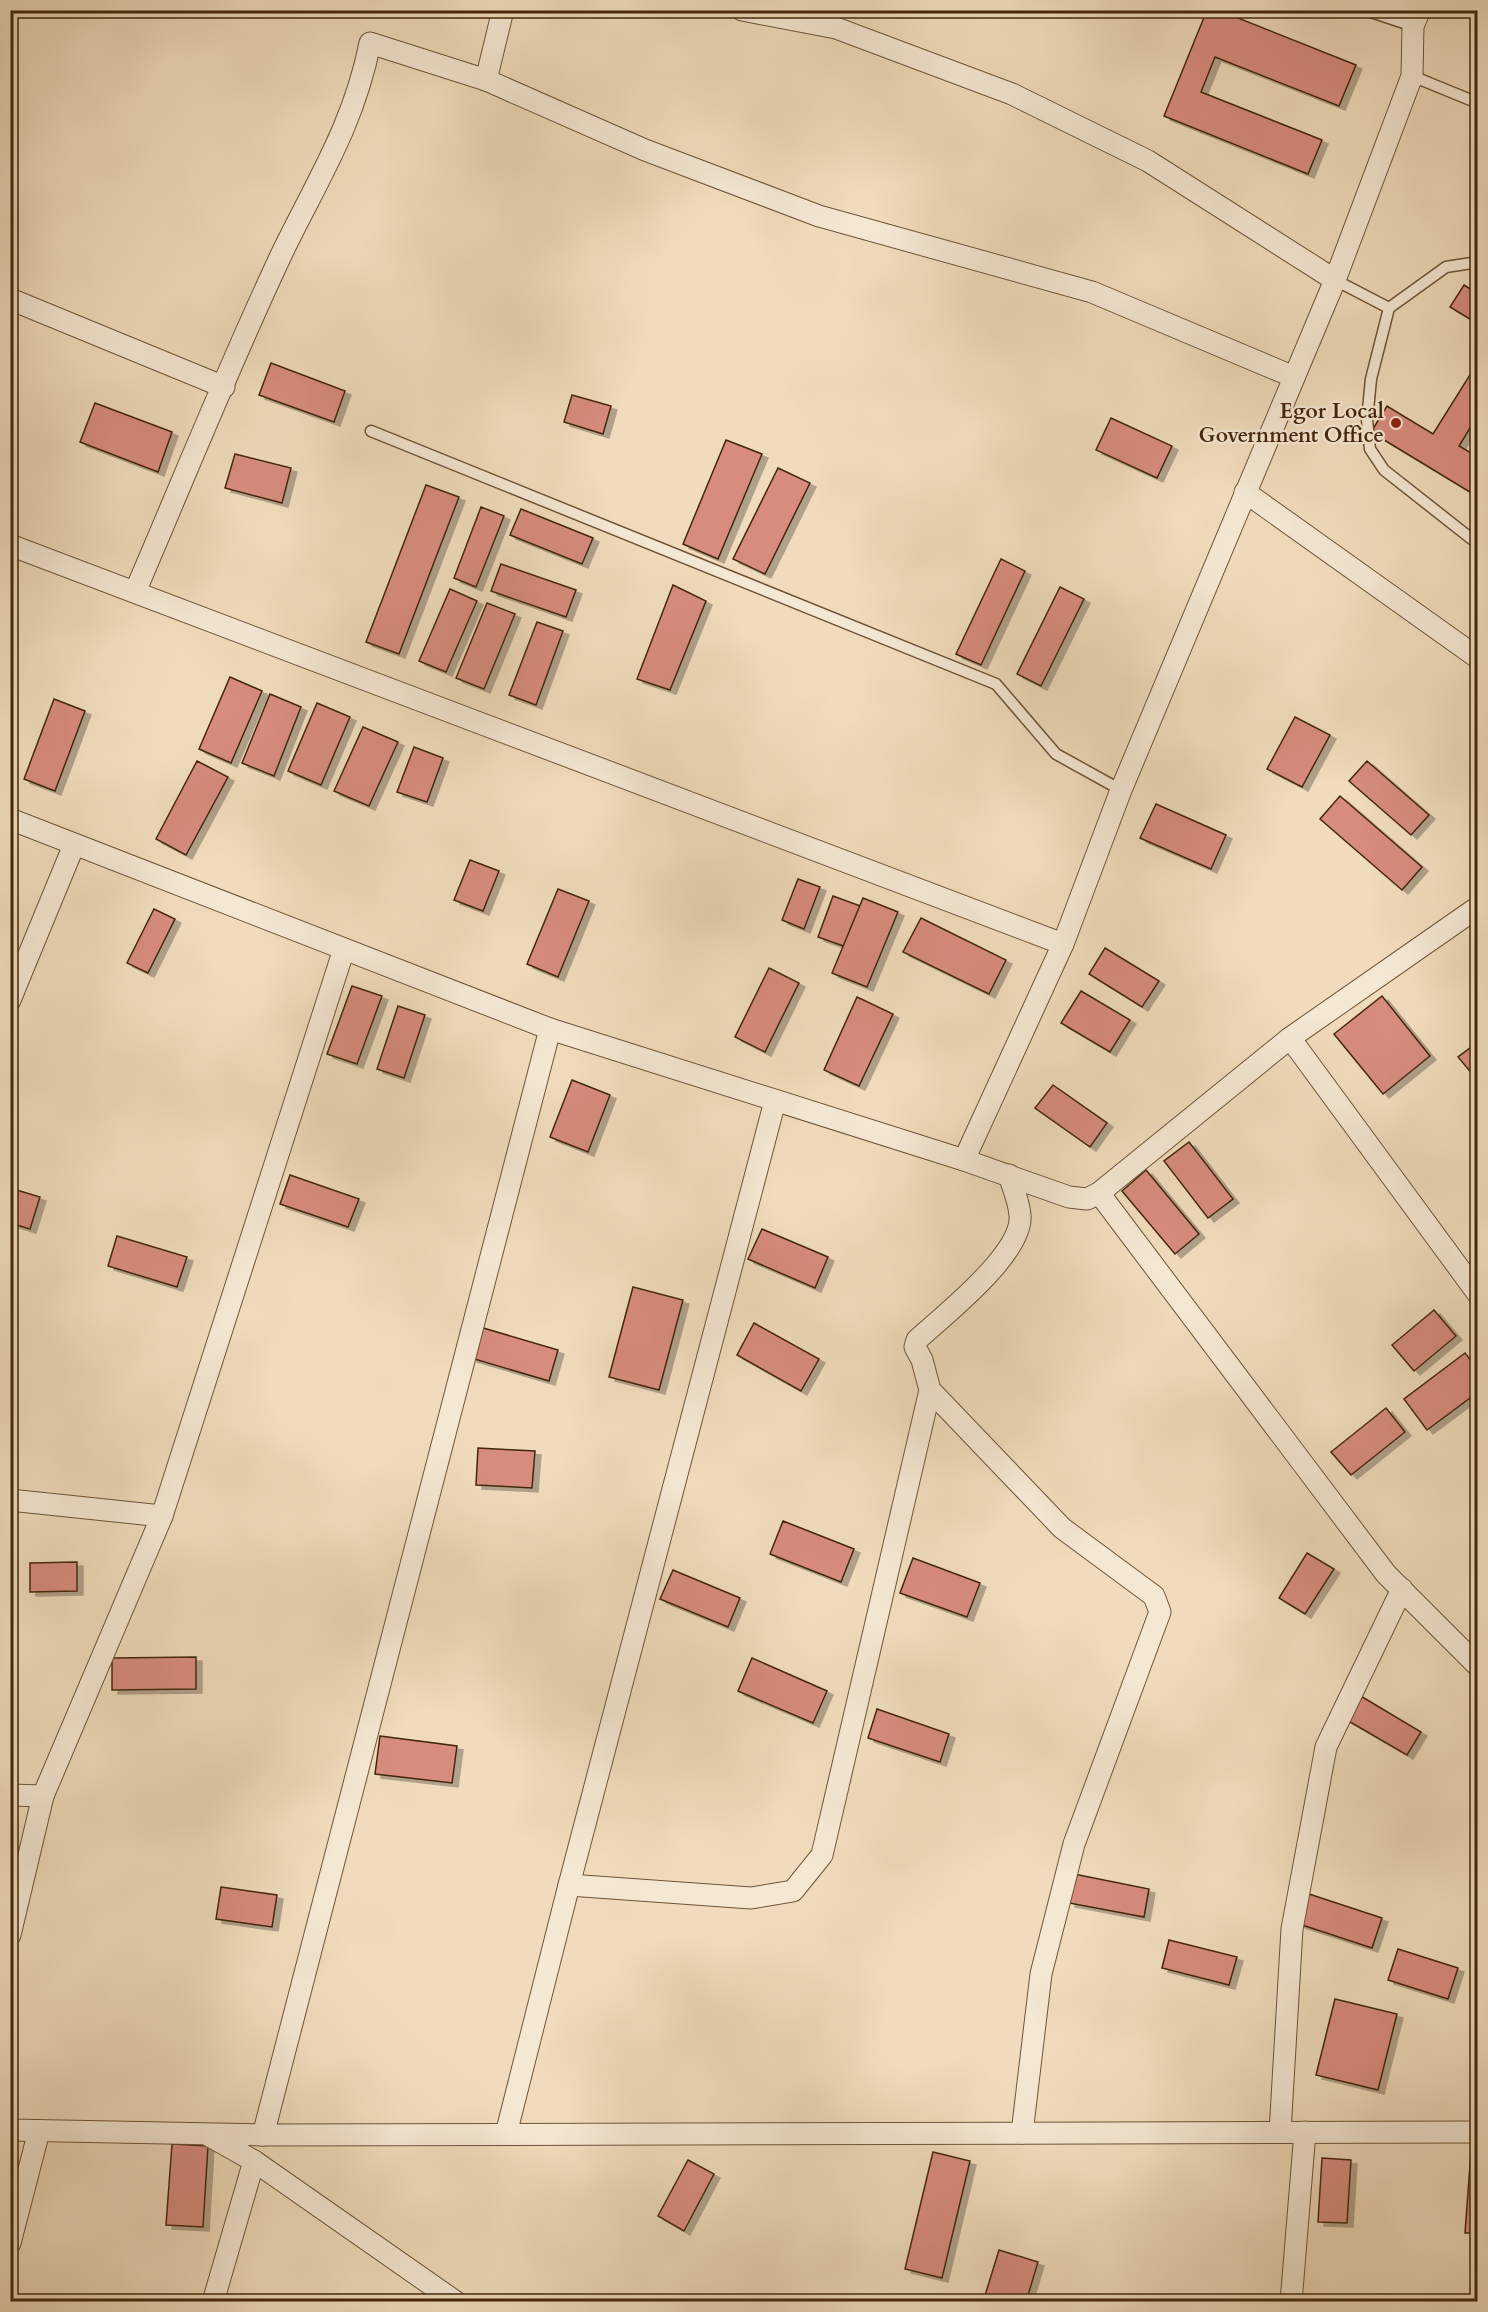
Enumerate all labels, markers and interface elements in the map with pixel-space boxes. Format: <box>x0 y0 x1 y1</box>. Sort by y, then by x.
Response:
place label: Egor Local Government Office <box>1199 397 1384 450</box>
marker: Egor Local Government Office <box>1389 416 1403 430</box>

